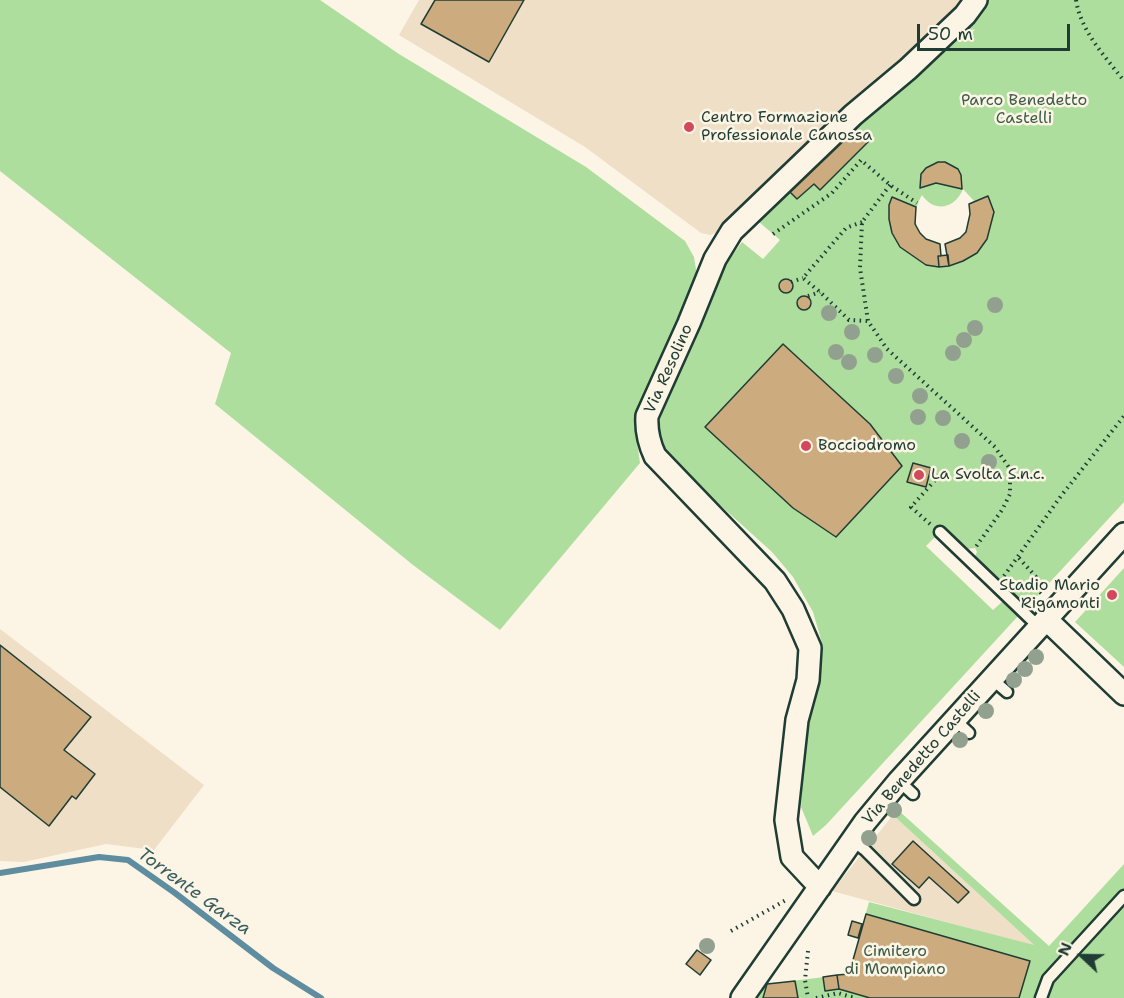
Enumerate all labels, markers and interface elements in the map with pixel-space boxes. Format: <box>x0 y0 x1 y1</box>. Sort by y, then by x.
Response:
scale bar <box>920 12 1073 50</box>
text: 50 m <box>928 22 973 46</box>
park label: Parco Benedetto Castelli <box>961 91 1087 129</box>
place label: Centro Formazione Professionale Canossa <box>701 108 872 146</box>
marker: Centro Formazione Professionale Canossa <box>682 120 696 134</box>
street label: Via Resolino <box>641 321 697 417</box>
place label: Bocciodromo <box>818 436 916 456</box>
marker: Bocciodromo <box>799 439 813 453</box>
place label: La Svolta S.n.c. <box>931 465 1045 485</box>
marker: La Svolta S.n.c. <box>912 468 926 482</box>
place label: Stadio Mario Rigamonti <box>999 576 1100 614</box>
marker: Stadio Mario Rigamonti <box>1105 588 1119 602</box>
street label: Via Benedetto Castelli <box>859 687 985 829</box>
water label: Torrente Garza <box>133 844 255 940</box>
north arrow <box>1052 926 1112 986</box>
text: N <box>1053 939 1077 959</box>
park label: Cimitero di Mompiano <box>844 942 946 980</box>

